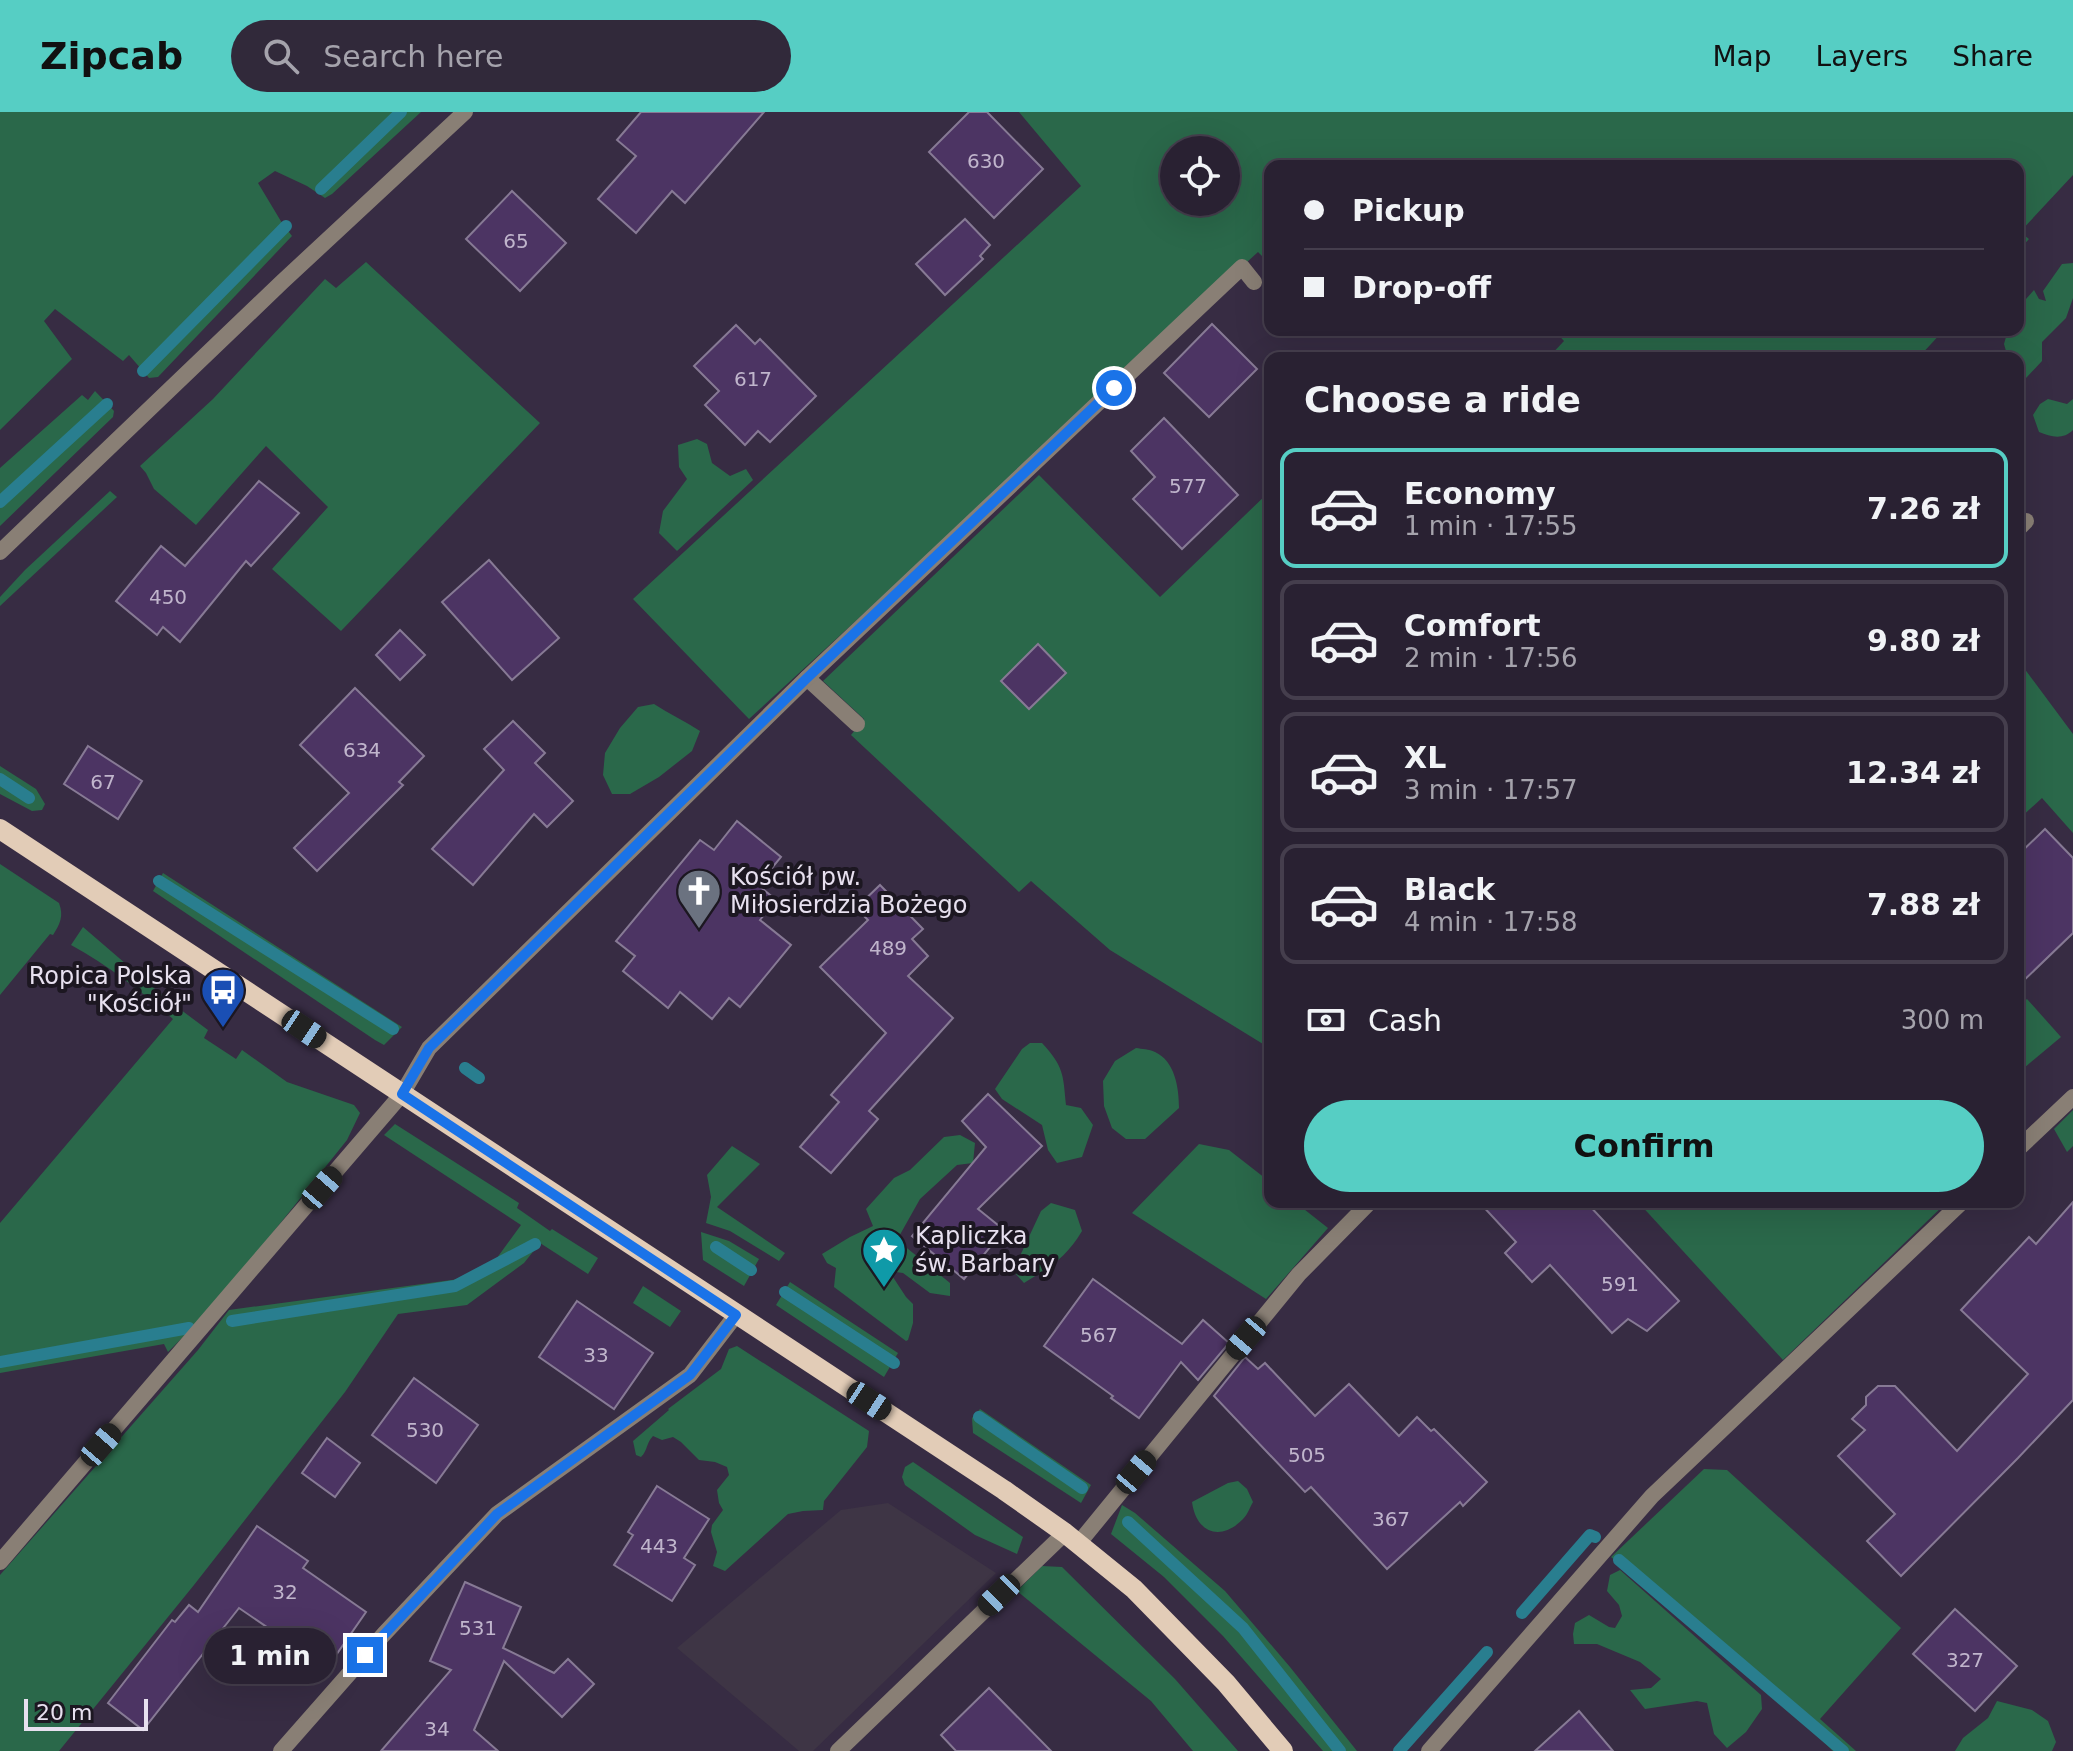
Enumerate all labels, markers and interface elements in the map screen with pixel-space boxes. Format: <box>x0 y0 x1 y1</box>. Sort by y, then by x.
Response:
search box <box>231 20 791 92</box>
text: Zipcab <box>40 34 183 78</box>
icon: search <box>259 34 303 78</box>
text: Search here <box>323 39 503 74</box>
text: Map <box>1712 40 1772 73</box>
text: Layers <box>1816 40 1908 73</box>
text: Share <box>1952 40 2033 73</box>
map controls <box>1160 136 1240 216</box>
button: locate <box>1160 136 1240 216</box>
house number: 630 <box>967 149 1005 173</box>
text: Pickup <box>1352 193 1465 228</box>
house number: 65 <box>503 229 529 253</box>
text: Drop-off <box>1352 270 1491 305</box>
house number: 617 <box>734 367 772 391</box>
route start <box>1096 370 1132 406</box>
text: Choose a ride <box>1304 379 1581 420</box>
icon: car <box>1308 472 1380 544</box>
house number: 577 <box>1169 474 1207 498</box>
text: Economy <box>1404 476 1556 511</box>
text: 7.26 zł <box>1867 491 1980 526</box>
text: 1 min · 17:55 <box>1404 511 1578 541</box>
house number: 450 <box>149 585 187 609</box>
icon: car <box>1308 604 1380 676</box>
text: Comfort <box>1404 608 1541 643</box>
text: 9.80 zł <box>1867 623 1980 658</box>
text: 2 min · 17:56 <box>1404 643 1578 673</box>
icon: car <box>1308 736 1380 808</box>
house number: 634 <box>343 738 381 762</box>
text: XL <box>1404 740 1446 775</box>
text: 12.34 zł <box>1846 755 1980 790</box>
house number: 67 <box>90 770 116 794</box>
text: 3 min · 17:57 <box>1404 775 1578 805</box>
place label: Kościół pw. Miłosierdzia Bożego <box>730 863 968 919</box>
church icon: Kościół pw. Miłosierdzia Bożego <box>675 867 723 930</box>
icon: car <box>1308 868 1380 940</box>
text: Black <box>1404 872 1495 907</box>
text: 7.88 zł <box>1867 887 1980 922</box>
text: 4 min · 17:58 <box>1404 907 1578 937</box>
house number: 489 <box>869 936 907 960</box>
place label: Ropica Polska "Kościół" <box>29 962 192 1018</box>
bus stop icon: Ropica Polska "Kościół" <box>199 966 247 1029</box>
icon: cash <box>1304 998 1348 1042</box>
text: Cash <box>1368 1003 1442 1038</box>
text: 300 m <box>1901 1005 1984 1035</box>
car <box>277 1006 331 1052</box>
button: Confirm <box>1304 1100 1984 1192</box>
car <box>297 1162 347 1214</box>
place label: Kapliczka św. Barbary <box>915 1222 1055 1278</box>
place icon: Kapliczka św. Barbary <box>860 1226 908 1289</box>
house number: 591 <box>1601 1272 1639 1296</box>
car <box>1221 1312 1271 1364</box>
house number: 567 <box>1080 1323 1118 1347</box>
house number: 33 <box>583 1343 609 1367</box>
car <box>842 1378 896 1424</box>
house number: 530 <box>406 1418 444 1442</box>
car <box>76 1419 126 1471</box>
house number: 505 <box>1288 1443 1326 1467</box>
car <box>1111 1446 1161 1498</box>
house number: 367 <box>1372 1507 1410 1531</box>
house number: 443 <box>640 1534 678 1558</box>
car <box>973 1570 1025 1620</box>
house number: 32 <box>272 1580 298 1604</box>
house number: 531 <box>459 1616 497 1640</box>
callout: 1 min <box>205 1627 337 1683</box>
route end <box>347 1637 383 1673</box>
text: 1 min <box>229 1641 311 1671</box>
house number: 327 <box>1946 1648 1984 1672</box>
scale bar <box>24 1695 148 1731</box>
text: 20 m <box>36 1700 92 1725</box>
house number: 34 <box>424 1717 450 1741</box>

